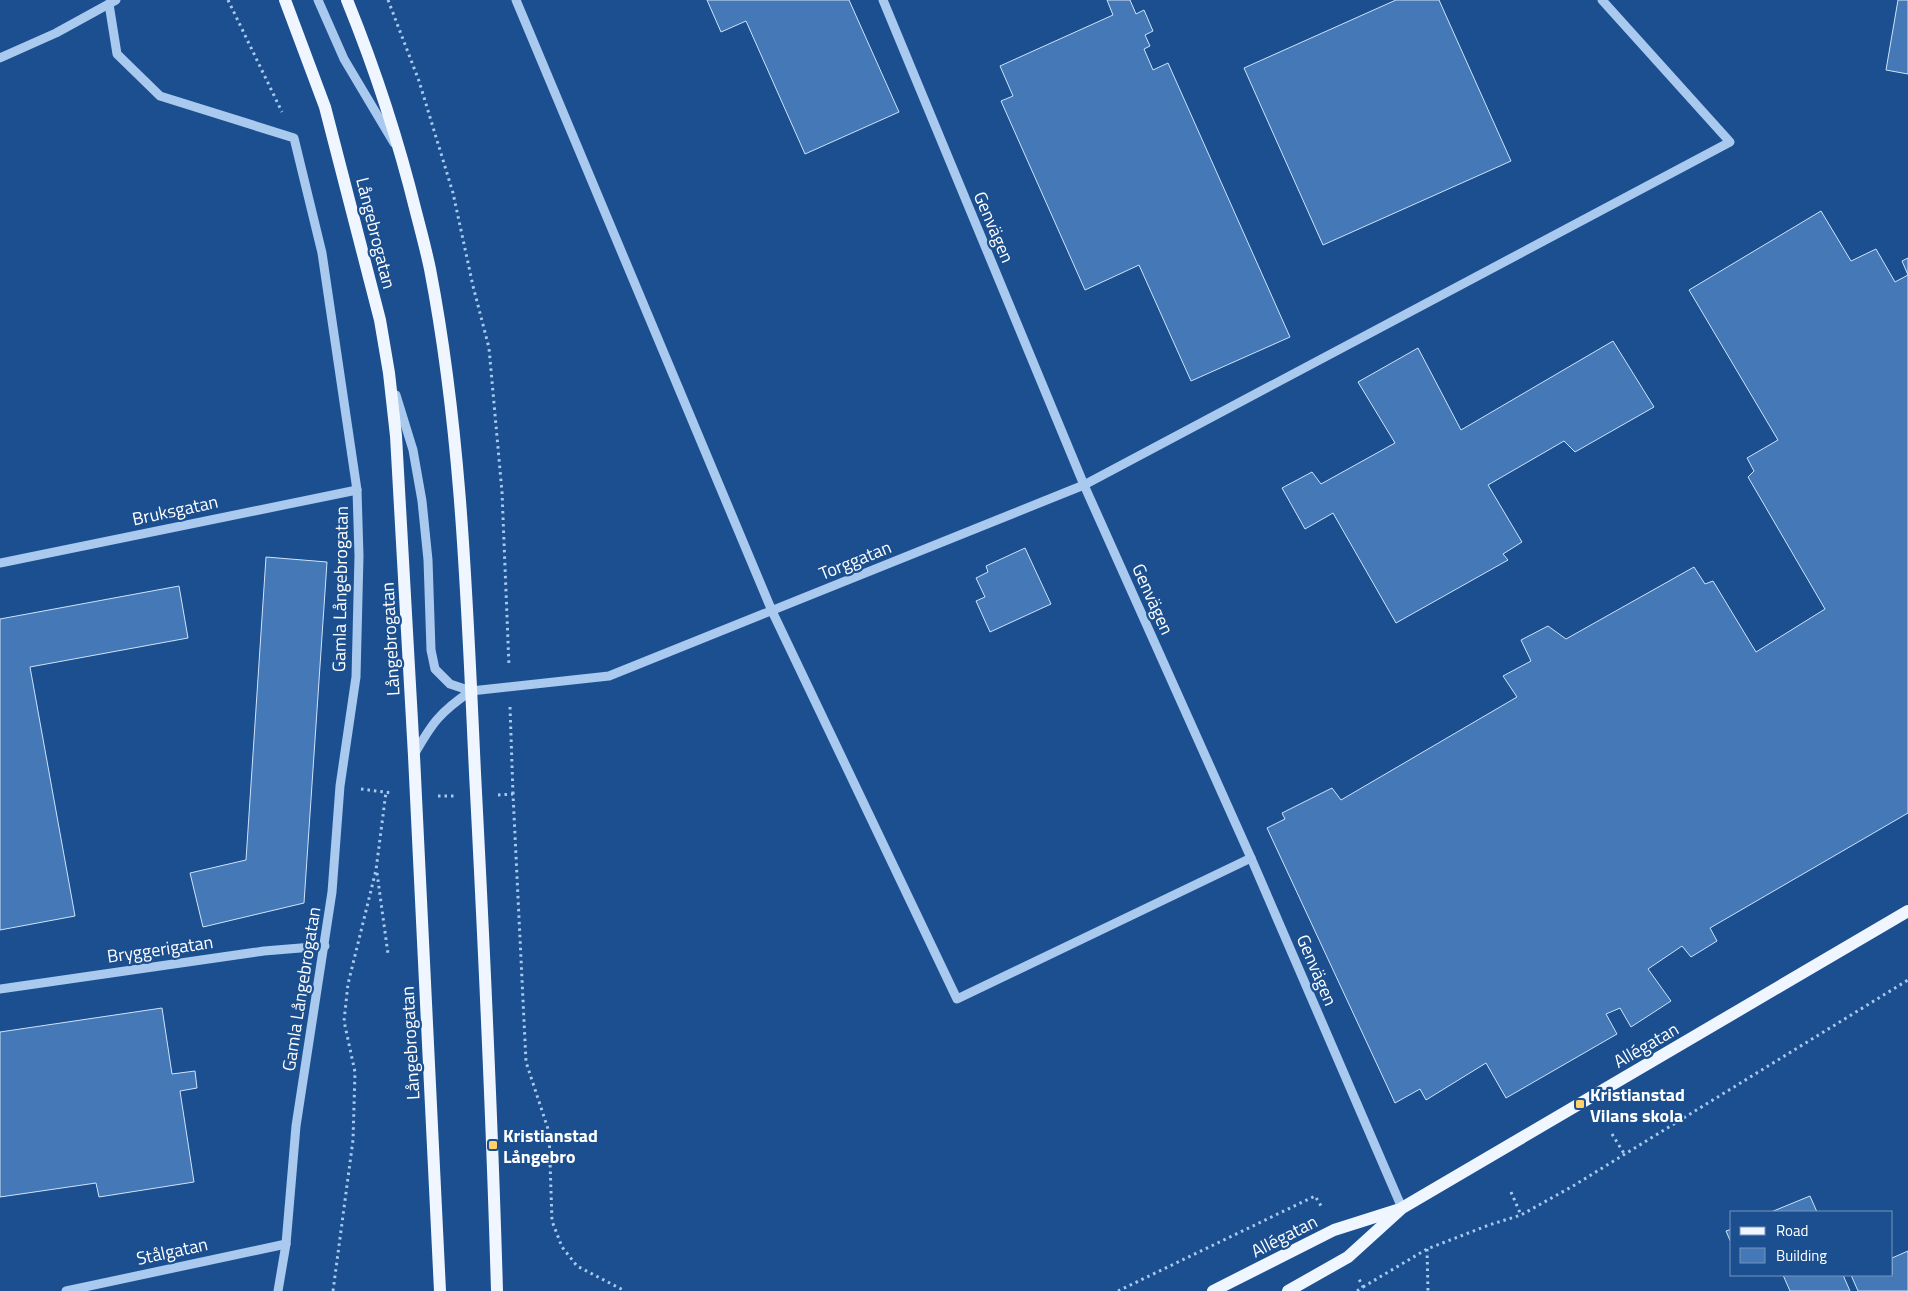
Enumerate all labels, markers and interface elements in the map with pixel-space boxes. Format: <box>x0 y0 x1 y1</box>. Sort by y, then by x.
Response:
street label: Långebrogatan <box>349 174 403 292</box>
street label: Genvägen <box>967 187 1021 267</box>
street label: Bruksgatan <box>130 488 220 532</box>
street label: Gamla Långebrogatan <box>325 506 355 672</box>
street label: Torggatan <box>815 533 895 587</box>
street label: Genvägen <box>1125 559 1181 639</box>
street label: Långebrogatan <box>374 581 406 697</box>
street label: Gamla Långebrogatan <box>275 905 327 1073</box>
street label: Bryggerigatan <box>105 928 215 970</box>
street label: Genvägen <box>1290 930 1344 1010</box>
street label: Långebrogatan <box>394 985 426 1101</box>
street label: Allégatan <box>1608 1015 1684 1075</box>
place label: Kristianstad Vilans skola <box>1590 1081 1685 1129</box>
marker: Kristianstad Vilans skola <box>1574 1098 1586 1110</box>
place label: Kristianstad Långebro <box>503 1122 598 1170</box>
marker: Kristianstad Långebro <box>487 1139 499 1151</box>
street label: Allégatan <box>1246 1208 1322 1264</box>
legend <box>1730 1211 1893 1276</box>
text: Road <box>1776 1219 1808 1242</box>
street label: Stålgatan <box>134 1230 210 1272</box>
text: Building <box>1776 1244 1827 1267</box>

